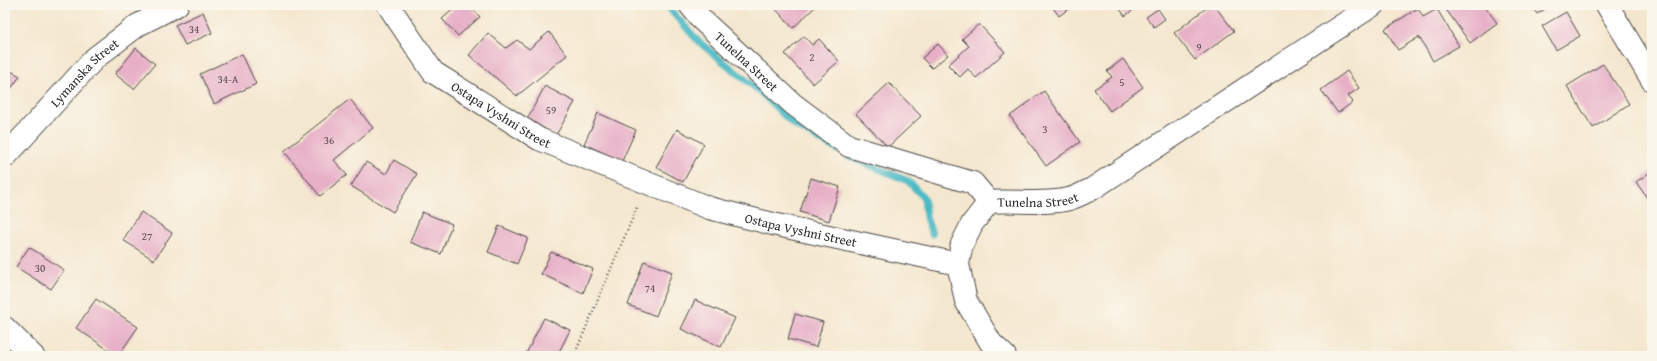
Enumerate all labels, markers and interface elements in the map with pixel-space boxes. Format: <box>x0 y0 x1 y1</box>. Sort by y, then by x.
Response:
house number: 34 <box>189 21 199 37</box>
street label: Tunelna Street <box>710 27 783 96</box>
street label: Lymanska Street <box>46 34 123 111</box>
house number: 9 <box>1196 39 1202 55</box>
house number: 2 <box>809 49 815 65</box>
house number: 34-А <box>217 71 239 87</box>
house number: 5 <box>1119 74 1125 90</box>
street label: Ostapa Vyshni Street <box>447 77 554 153</box>
house number: 59 <box>546 102 556 118</box>
house number: 3 <box>1042 121 1048 137</box>
house number: 36 <box>324 132 334 148</box>
street label: Tunelna Street <box>997 187 1082 212</box>
street label: Ostapa Vyshni Street <box>743 208 859 252</box>
house number: 27 <box>142 228 152 244</box>
house number: 30 <box>35 260 45 276</box>
house number: 74 <box>645 280 655 296</box>

